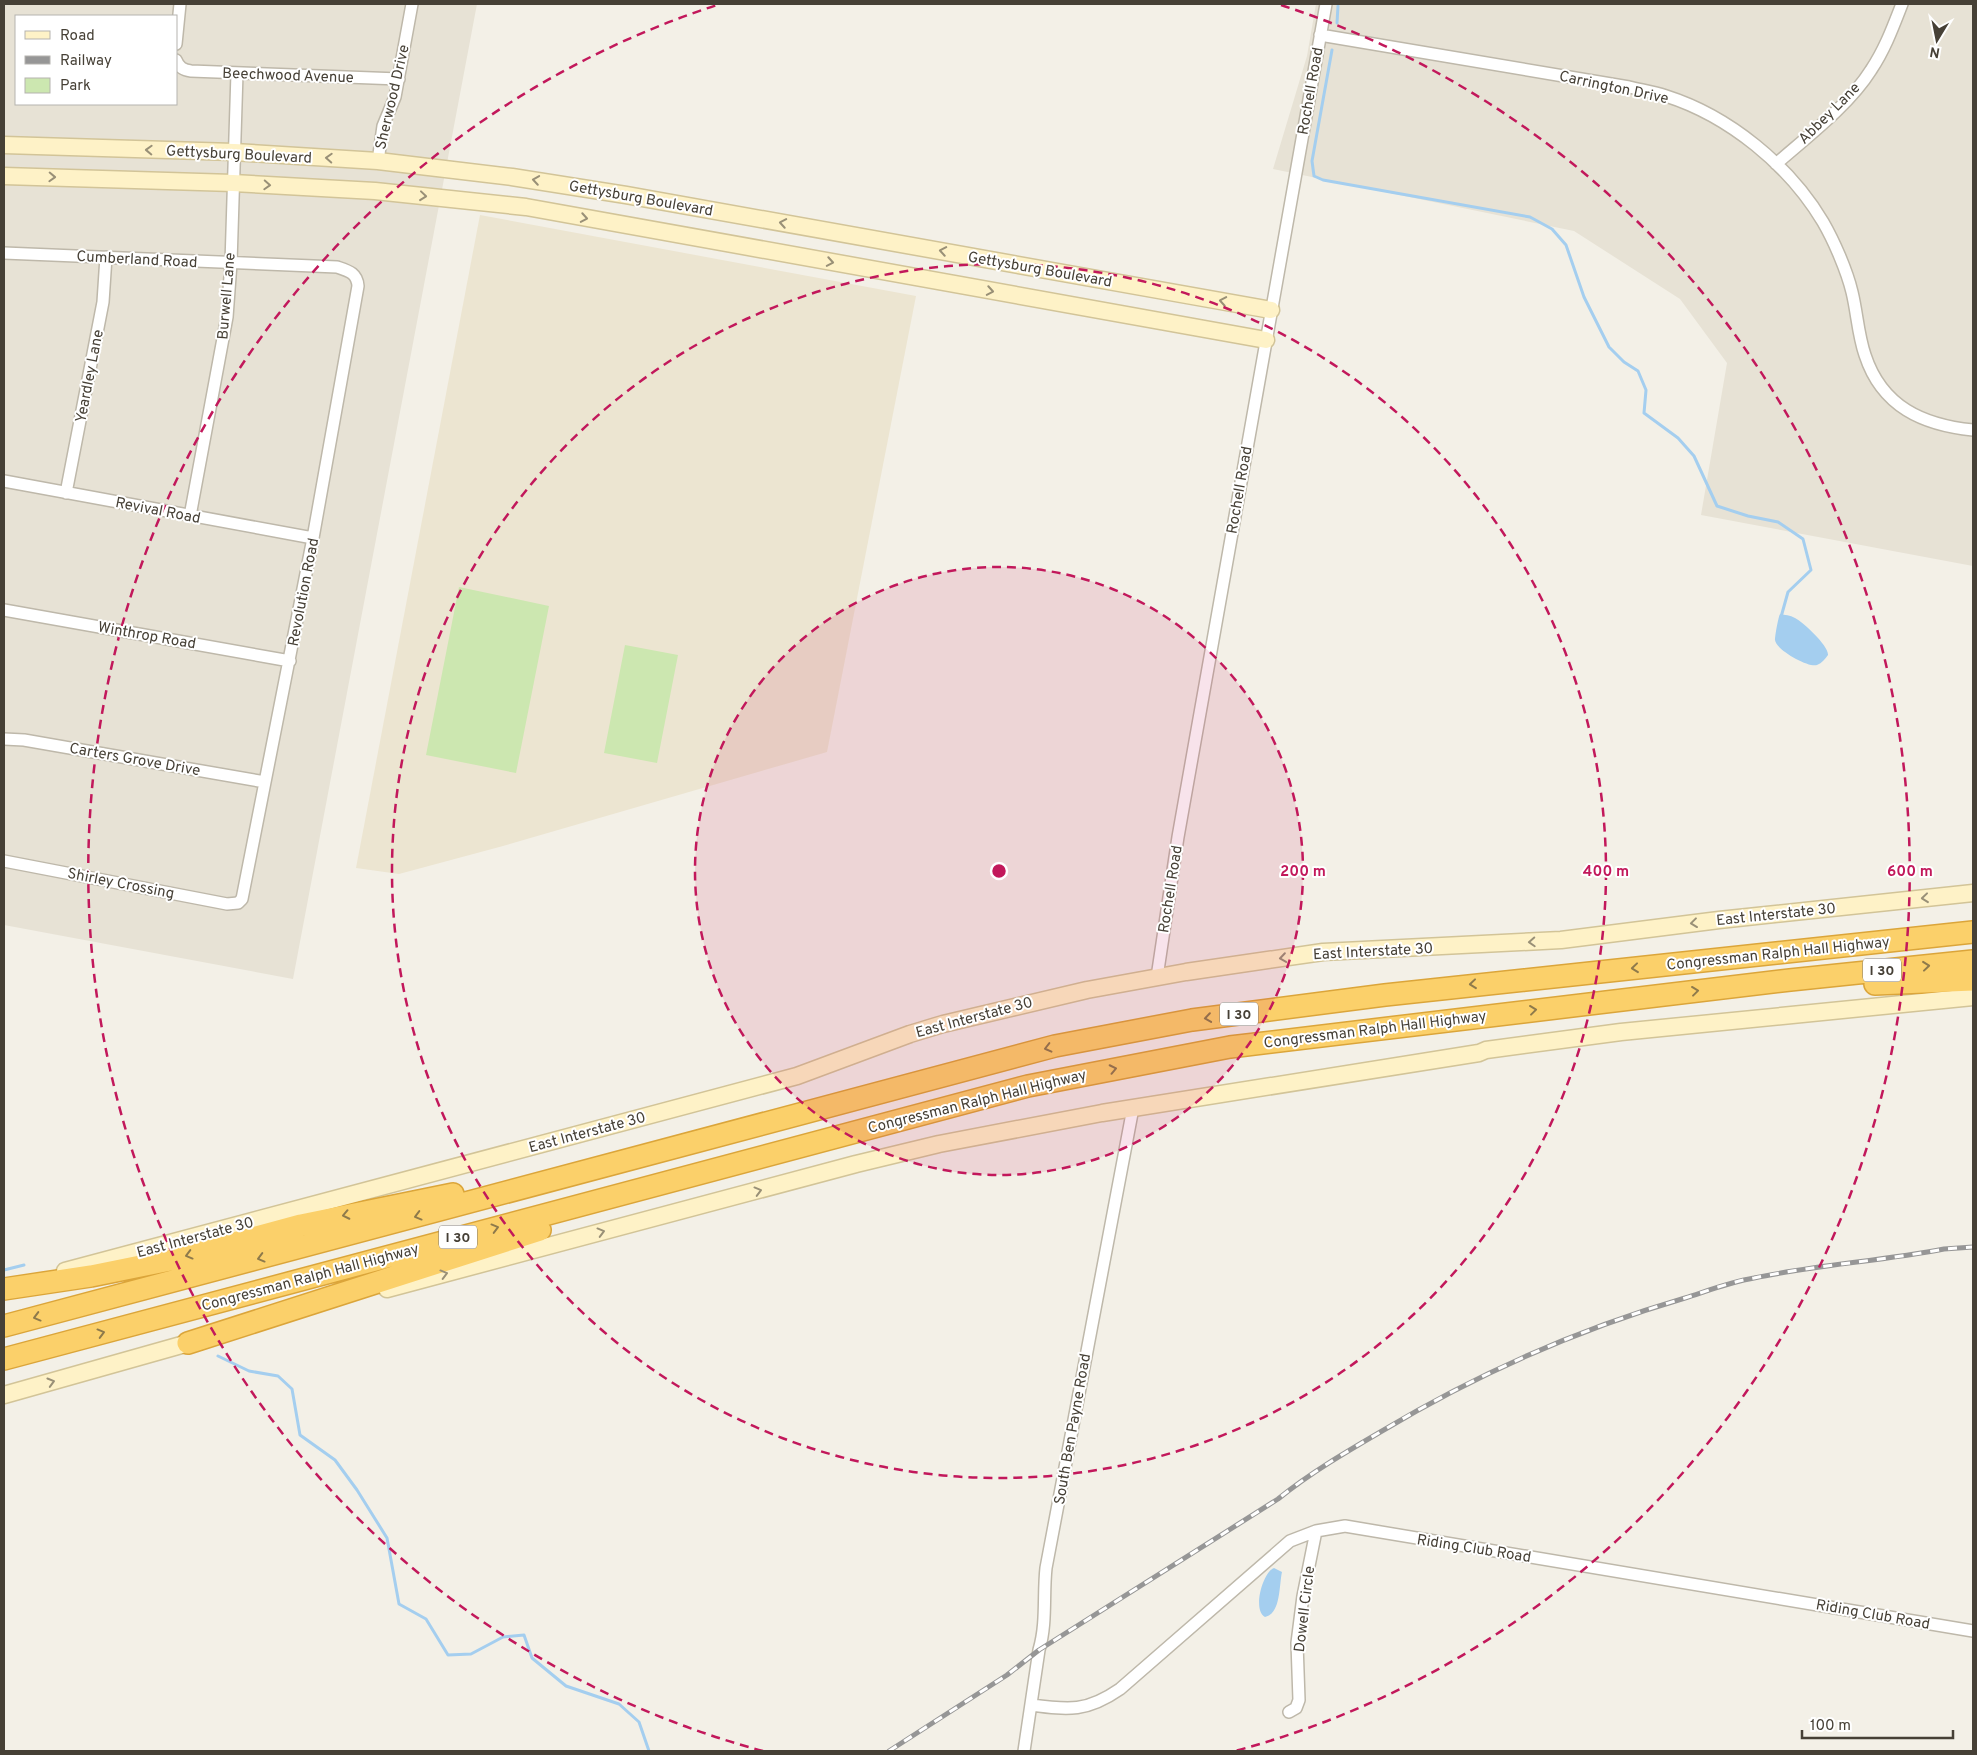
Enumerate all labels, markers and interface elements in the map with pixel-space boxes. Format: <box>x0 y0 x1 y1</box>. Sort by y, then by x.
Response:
legend <box>15 15 178 105</box>
north arrow <box>1912 15 1962 65</box>
text: Road <box>60 27 95 46</box>
text: N <box>1929 42 1941 61</box>
street label: Sherwood Drive <box>372 43 415 152</box>
street label: Rochell Road <box>1294 46 1329 137</box>
text: Railway <box>60 52 112 71</box>
street label: Beechwood Avenue <box>222 65 354 88</box>
street label: Carrington Drive <box>1557 68 1670 109</box>
text: Park <box>60 77 91 96</box>
street label: Abbey Lane <box>1795 79 1865 149</box>
street label: Gettysburg Boulevard <box>166 142 312 169</box>
one-way arrow <box>145 144 153 155</box>
one-way arrow <box>325 152 333 163</box>
one-way arrow <box>49 172 57 183</box>
one-way arrow <box>532 176 541 186</box>
street label: Gettysburg Boulevard <box>567 177 714 222</box>
one-way arrow <box>264 180 272 191</box>
one-way arrow <box>420 190 428 201</box>
one-way arrow <box>580 212 589 222</box>
one-way arrow <box>778 218 787 228</box>
one-way arrow <box>938 247 947 257</box>
street label: Cumberland Road <box>76 248 198 273</box>
street label: Gettysburg Boulevard <box>966 248 1113 293</box>
street label: Burwell Lane <box>214 252 241 341</box>
one-way arrow <box>826 256 835 267</box>
one-way arrow <box>986 285 995 295</box>
one-way arrow <box>1219 297 1227 307</box>
street label: Yeardley Lane <box>72 328 109 424</box>
street label: Rochell Road <box>1223 445 1258 536</box>
street label: Revival Road <box>114 494 202 529</box>
street label: Revolution Road <box>285 537 324 648</box>
street label: Winthrop Road <box>96 619 197 654</box>
street label: Carters Grove Drive <box>68 740 202 781</box>
street label: Rochell Road <box>1155 844 1188 934</box>
centre of rings <box>990 862 1008 880</box>
text: 200 m <box>1280 863 1326 882</box>
text: 400 m <box>1583 863 1629 882</box>
text: 600 m <box>1887 863 1933 882</box>
street label: Shirley Crossing <box>66 865 176 904</box>
one-way arrow <box>1920 892 1928 903</box>
street label: East Interstate 30 <box>1715 900 1837 931</box>
one-way arrow <box>1689 917 1697 928</box>
street label: Congressman Ralph Hall Highway <box>1666 933 1891 976</box>
one-way arrow <box>1528 936 1536 947</box>
street label: East Interstate 30 <box>1312 940 1434 965</box>
one-way arrow <box>1279 952 1287 962</box>
road number: I 30 <box>1863 958 1901 982</box>
one-way arrow <box>1922 961 1930 972</box>
one-way arrow <box>1631 962 1639 973</box>
one-way arrow <box>1469 978 1477 989</box>
one-way arrow <box>1691 986 1699 997</box>
street label: East Interstate 30 <box>914 994 1035 1043</box>
road number: I 30 <box>1220 1002 1258 1026</box>
one-way arrow <box>1530 1005 1538 1016</box>
street label: Congressman Ralph Hall Highway <box>1263 1007 1488 1054</box>
one-way arrow <box>1204 1012 1212 1023</box>
one-way arrow <box>1044 1042 1053 1053</box>
one-way arrow <box>1108 1064 1117 1074</box>
street label: Congressman Ralph Hall Highway <box>866 1066 1089 1139</box>
street label: East Interstate 30 <box>527 1109 648 1158</box>
one-way arrow <box>753 1186 762 1197</box>
one-way arrow <box>342 1209 351 1220</box>
one-way arrow <box>414 1210 423 1221</box>
street label: East Interstate 30 <box>135 1214 256 1263</box>
one-way arrow <box>491 1223 499 1233</box>
road number: I 30 <box>439 1226 477 1248</box>
one-way arrow <box>596 1228 604 1238</box>
street label: Congressman Ralph Hall Highway <box>200 1240 421 1317</box>
one-way arrow <box>185 1250 194 1260</box>
one-way arrow <box>258 1252 266 1262</box>
one-way arrow <box>439 1269 448 1280</box>
one-way arrow <box>33 1312 41 1322</box>
one-way arrow <box>97 1328 106 1339</box>
street label: South Ben Payne Road <box>1051 1352 1096 1506</box>
one-way arrow <box>46 1377 55 1388</box>
street label: Riding Club Road <box>1415 1531 1532 1568</box>
street label: Dowell Circle <box>1291 1565 1320 1653</box>
street label: Riding Club Road <box>1814 1596 1931 1635</box>
scale bar <box>1802 1708 1953 1740</box>
text: 100 m <box>1810 1717 1851 1736</box>

